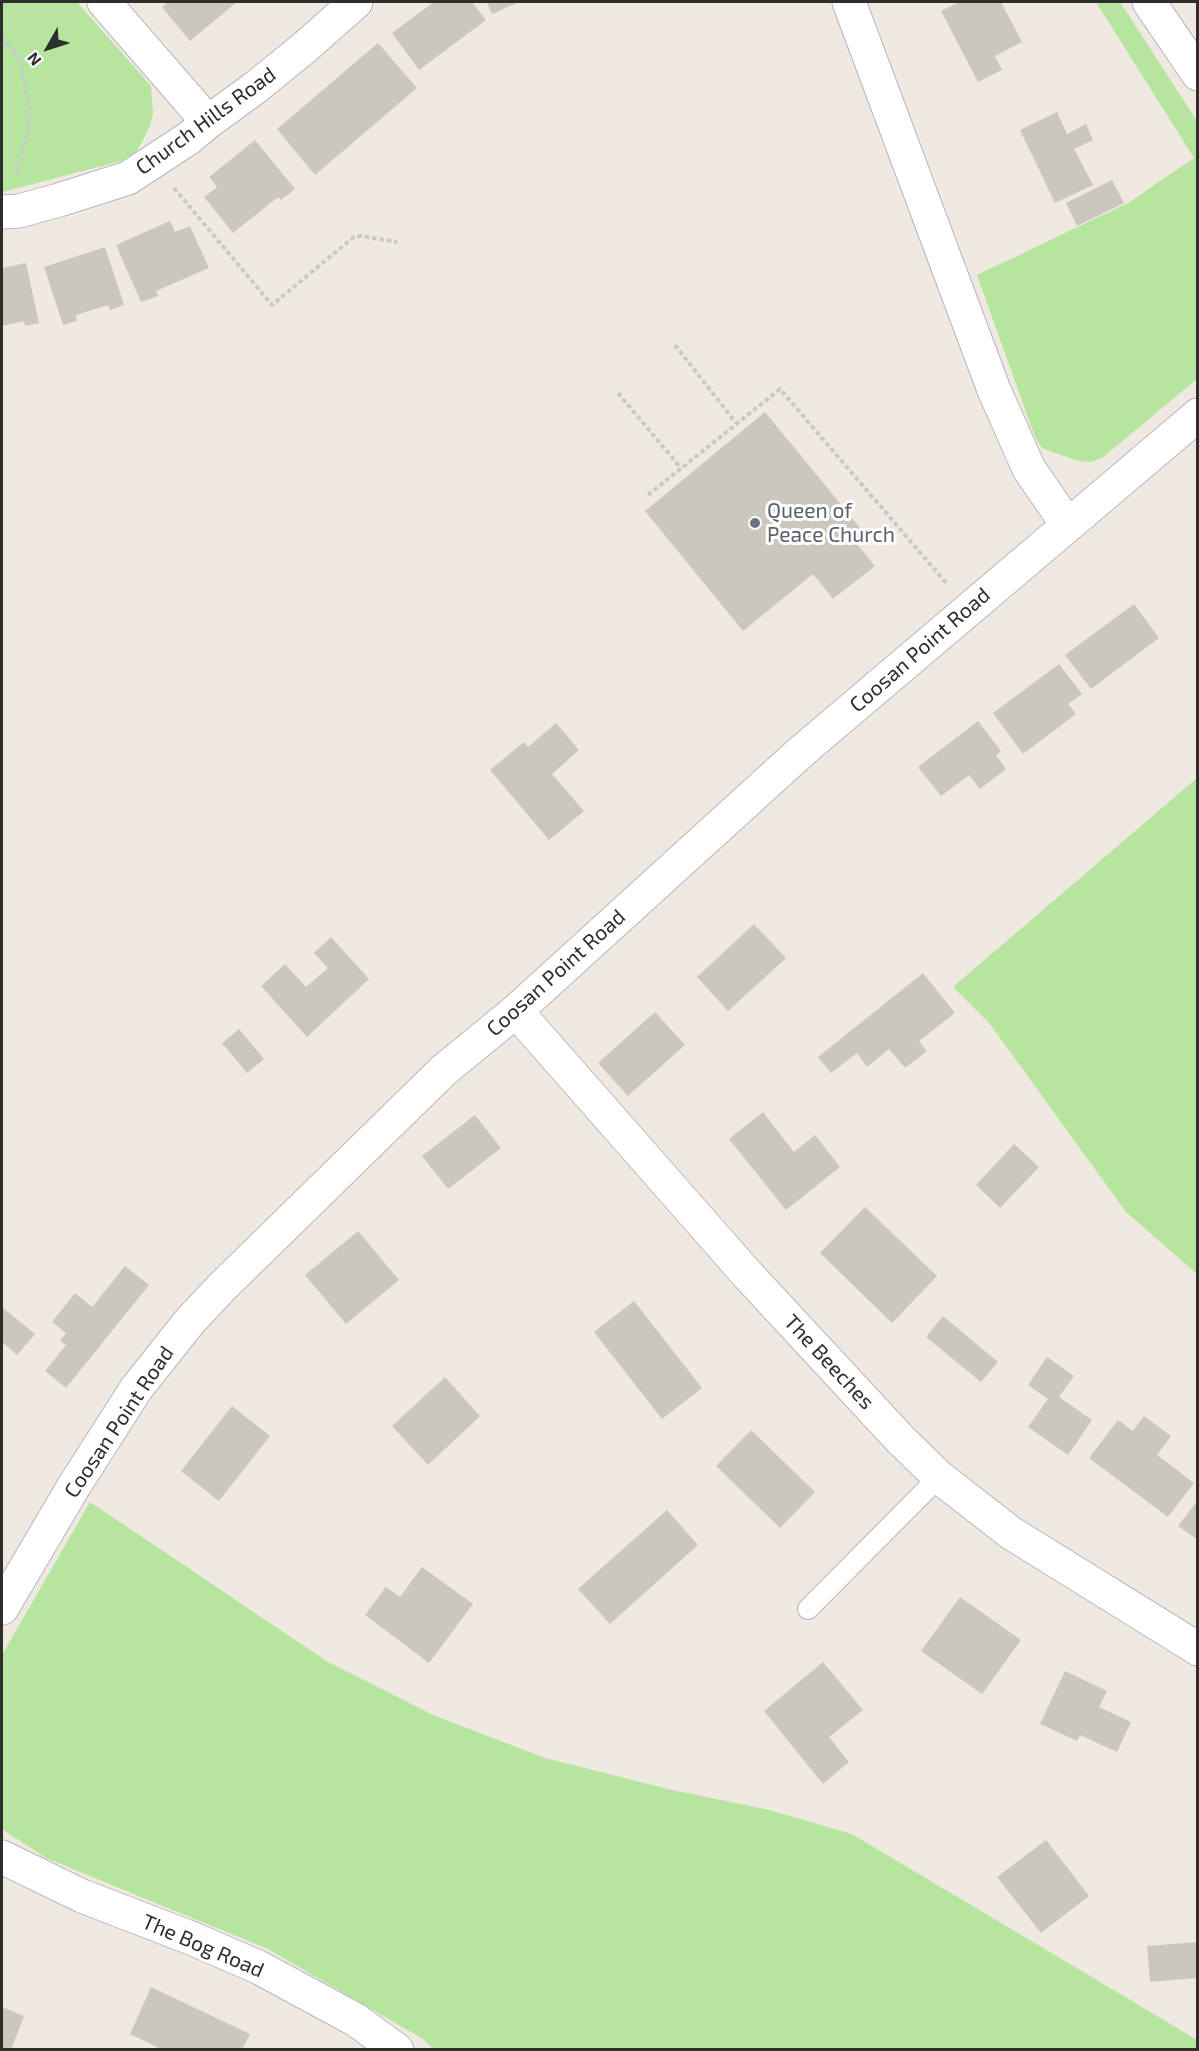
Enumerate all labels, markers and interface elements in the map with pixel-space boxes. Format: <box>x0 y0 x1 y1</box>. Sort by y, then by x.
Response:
north arrow <box>18 18 78 78</box>
text: N <box>23 49 45 70</box>
street label: Church Hills Road <box>131 62 281 180</box>
place label: Queen of Peace Church <box>767 498 895 548</box>
marker: Queen of Peace Church <box>748 516 762 530</box>
street label: Coosan Point Road <box>845 582 995 718</box>
street label: Coosan Point Road <box>482 904 630 1042</box>
street label: The Beeches <box>779 1309 879 1415</box>
street label: Coosan Point Road <box>59 1341 179 1503</box>
street label: The Bog Road <box>138 1909 268 1983</box>

